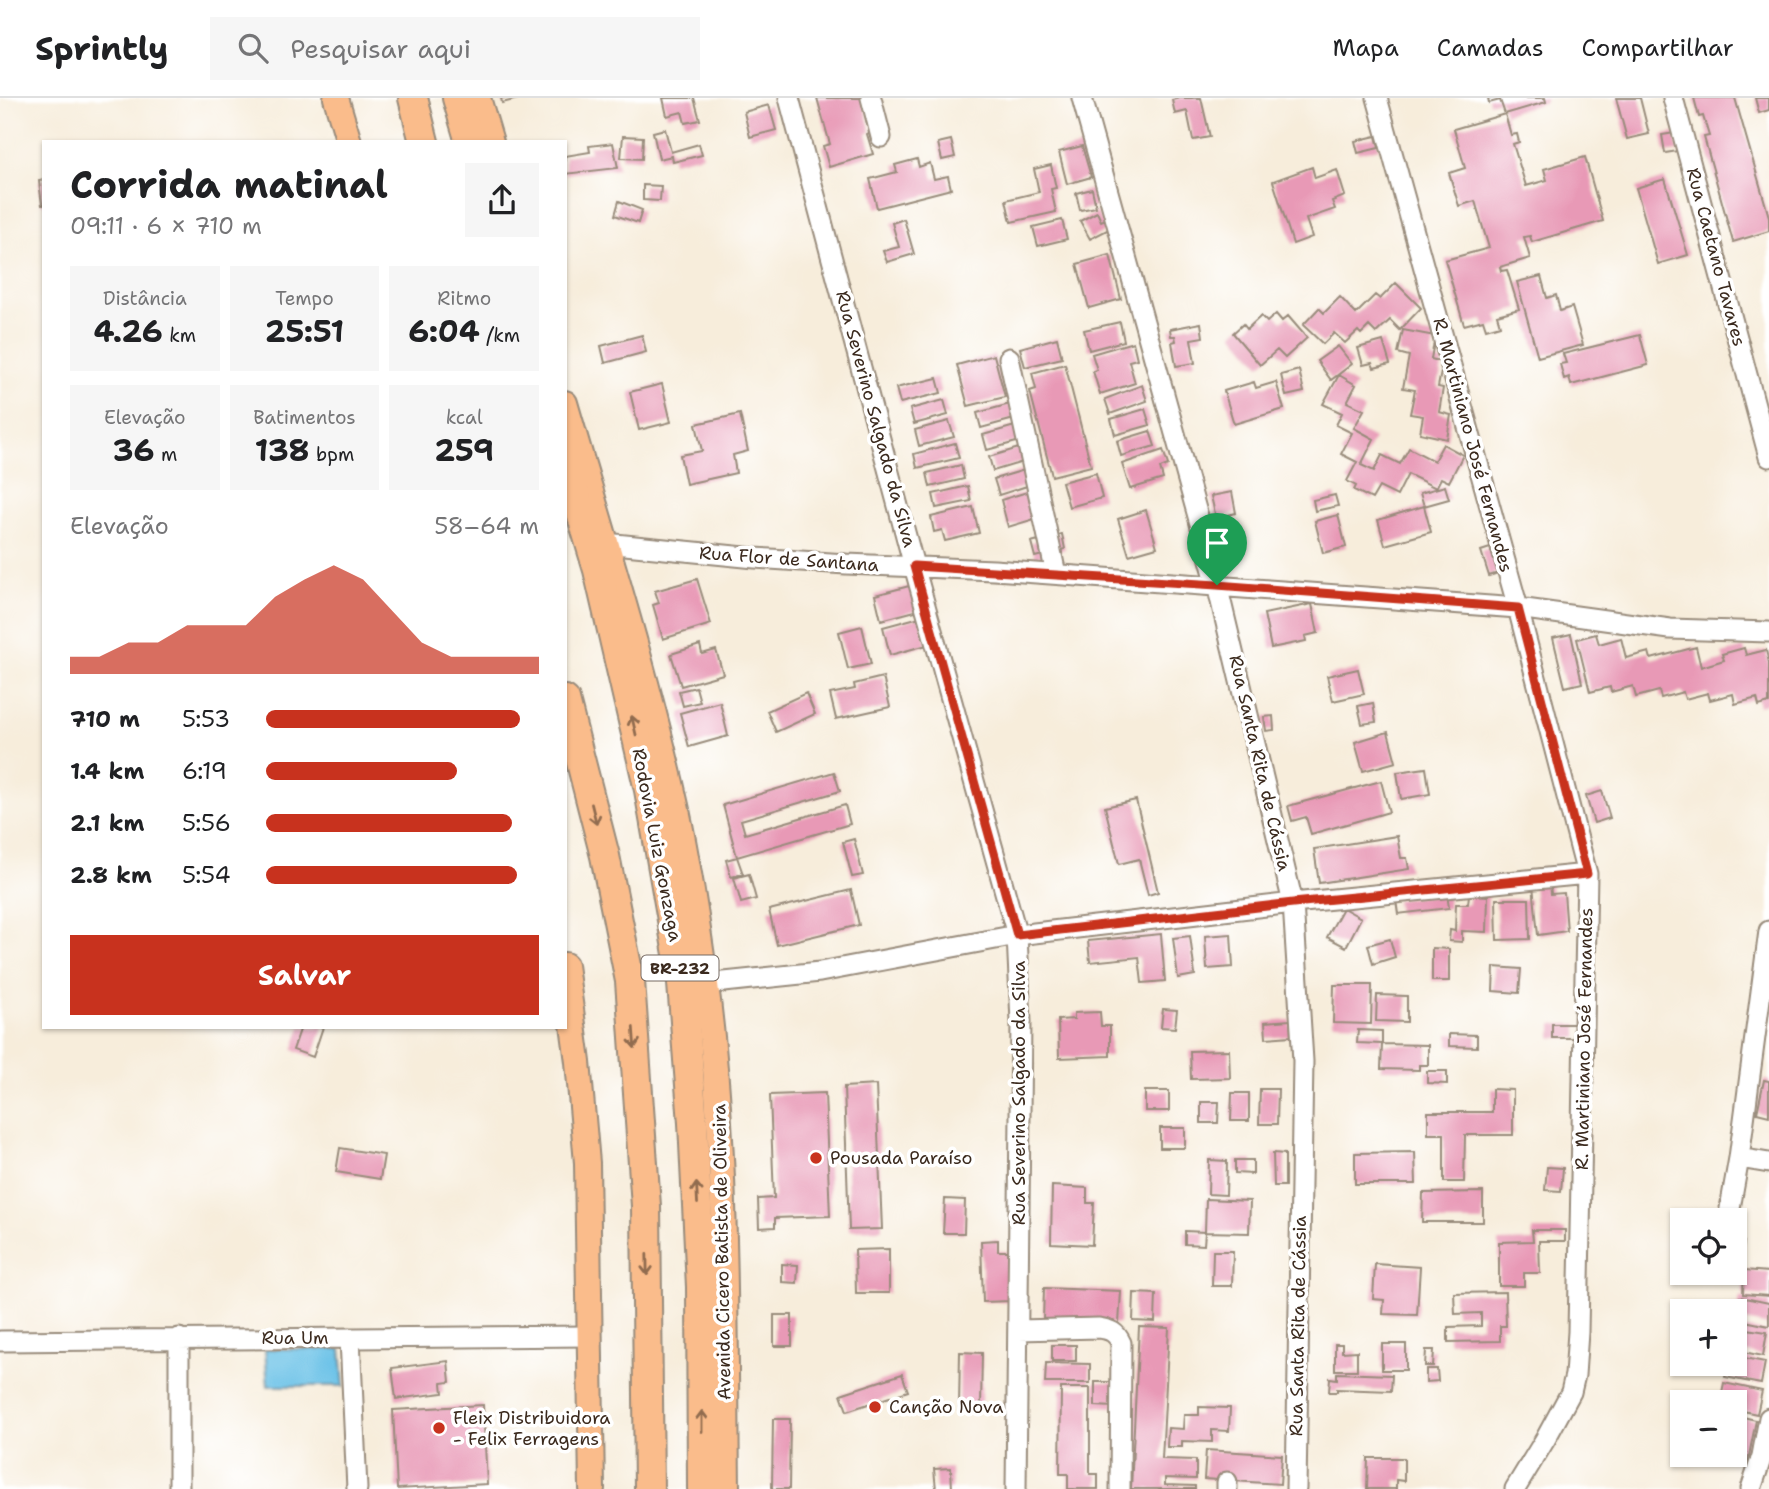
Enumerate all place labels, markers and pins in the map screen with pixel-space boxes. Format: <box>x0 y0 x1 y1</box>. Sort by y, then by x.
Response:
pin <box>1187 513 1247 585</box>
place label: Pousada Paraíso <box>830 1146 973 1170</box>
marker: Pousada Paraíso <box>808 1150 824 1166</box>
place label: Canção Nova <box>889 1395 1003 1419</box>
marker: Canção Nova <box>867 1399 883 1415</box>
place label: Fleix Distribuidora - Felix Ferragens <box>453 1406 611 1451</box>
marker: Fleix Distribuidora - Felix Ferragens <box>431 1420 447 1436</box>

